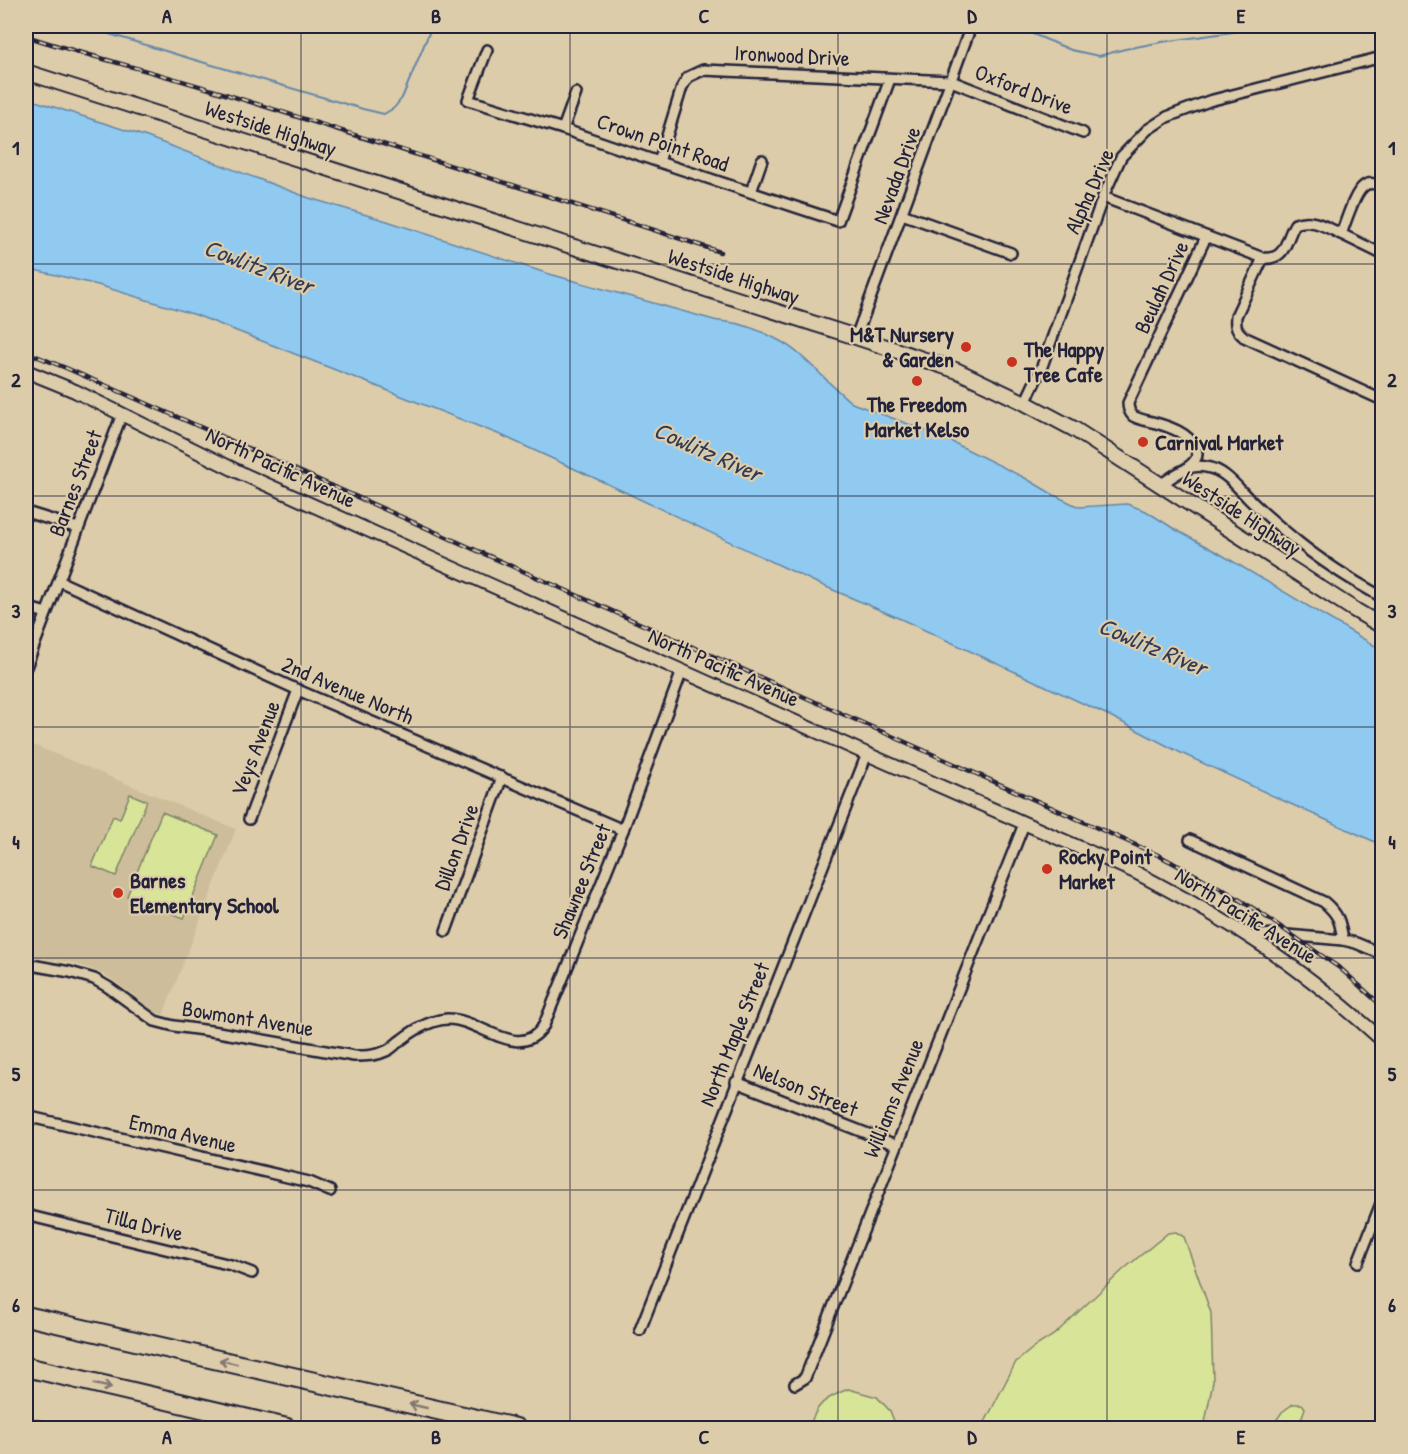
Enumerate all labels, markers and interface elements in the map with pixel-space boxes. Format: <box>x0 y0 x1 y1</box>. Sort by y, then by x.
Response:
text: A <box>162 2 172 29</box>
text: B <box>431 2 441 29</box>
text: C <box>699 2 710 29</box>
text: D <box>967 2 977 29</box>
text: E <box>1237 2 1246 29</box>
street label: Ironwood Drive <box>734 37 851 73</box>
street label: Oxford Drive <box>971 57 1077 121</box>
street label: Westside Highway <box>201 93 341 163</box>
street label: Crown Point Road <box>593 105 733 179</box>
street label: Nevada Drive <box>865 122 928 228</box>
text: 1 <box>12 134 20 161</box>
text: 1 <box>1388 134 1396 161</box>
street label: Alpha Drive <box>1057 143 1121 238</box>
water label: Cowlitz River <box>200 231 321 302</box>
street label: Beulah Drive <box>1127 236 1196 338</box>
street label: Westside Highway <box>664 241 804 311</box>
place label: M&T Nursery & Garden <box>850 319 955 374</box>
place label: The Happy Tree Cafe <box>1023 334 1105 389</box>
marker: M&T Nursery & Garden <box>959 340 973 354</box>
marker: The Happy Tree Cafe <box>1005 355 1019 369</box>
text: 2 <box>11 366 21 393</box>
text: 2 <box>1387 366 1397 393</box>
marker: The Freedom Market Kelso <box>910 374 924 388</box>
place label: The Freedom Market Kelso <box>865 389 969 444</box>
water label: Cowlitz River <box>649 413 769 490</box>
street label: North Pacific Avenue <box>201 419 361 515</box>
street label: Barnes Street <box>41 425 109 541</box>
place label: Carnival Market <box>1155 427 1284 457</box>
marker: Carnival Market <box>1136 435 1150 449</box>
street label: Westside Highway <box>1177 463 1307 563</box>
text: 3 <box>12 597 21 624</box>
text: 3 <box>1388 597 1397 624</box>
water label: Cowlitz River <box>1094 609 1214 684</box>
street label: North Pacific Avenue <box>644 620 804 714</box>
street label: 2nd Avenue North <box>277 649 419 731</box>
street label: Veys Avenue <box>223 696 287 800</box>
street label: Dillon Drive <box>426 799 486 894</box>
street label: Shawnee Street <box>544 818 618 943</box>
text: 4 <box>12 828 20 855</box>
text: 4 <box>1388 828 1396 855</box>
place label: Rocky Point Market <box>1059 841 1153 896</box>
street label: North Pacific Avenue <box>1169 859 1323 971</box>
marker: Rocky Point Market <box>1040 862 1054 876</box>
place label: Barnes Elementary School <box>130 865 280 921</box>
marker: Barnes Elementary School <box>111 886 125 900</box>
street label: North Maple Street <box>691 957 777 1111</box>
street label: Bowmont Avenue <box>180 993 316 1043</box>
street label: Williams Avenue <box>856 1034 931 1162</box>
street label: Nelson Street <box>749 1055 863 1124</box>
text: 5 <box>12 1060 21 1087</box>
text: 5 <box>1388 1060 1397 1087</box>
street label: Emma Avenue <box>126 1106 240 1160</box>
street label: Tilla Drive <box>102 1200 187 1248</box>
text: 6 <box>12 1291 20 1318</box>
text: 6 <box>1388 1291 1396 1318</box>
one-way arrow <box>219 1356 238 1368</box>
one-way arrow <box>93 1380 112 1392</box>
one-way arrow <box>409 1400 428 1411</box>
text: A <box>162 1423 172 1450</box>
text: B <box>431 1423 441 1450</box>
text: C <box>699 1423 710 1450</box>
text: D <box>967 1423 977 1450</box>
text: E <box>1237 1423 1246 1450</box>

